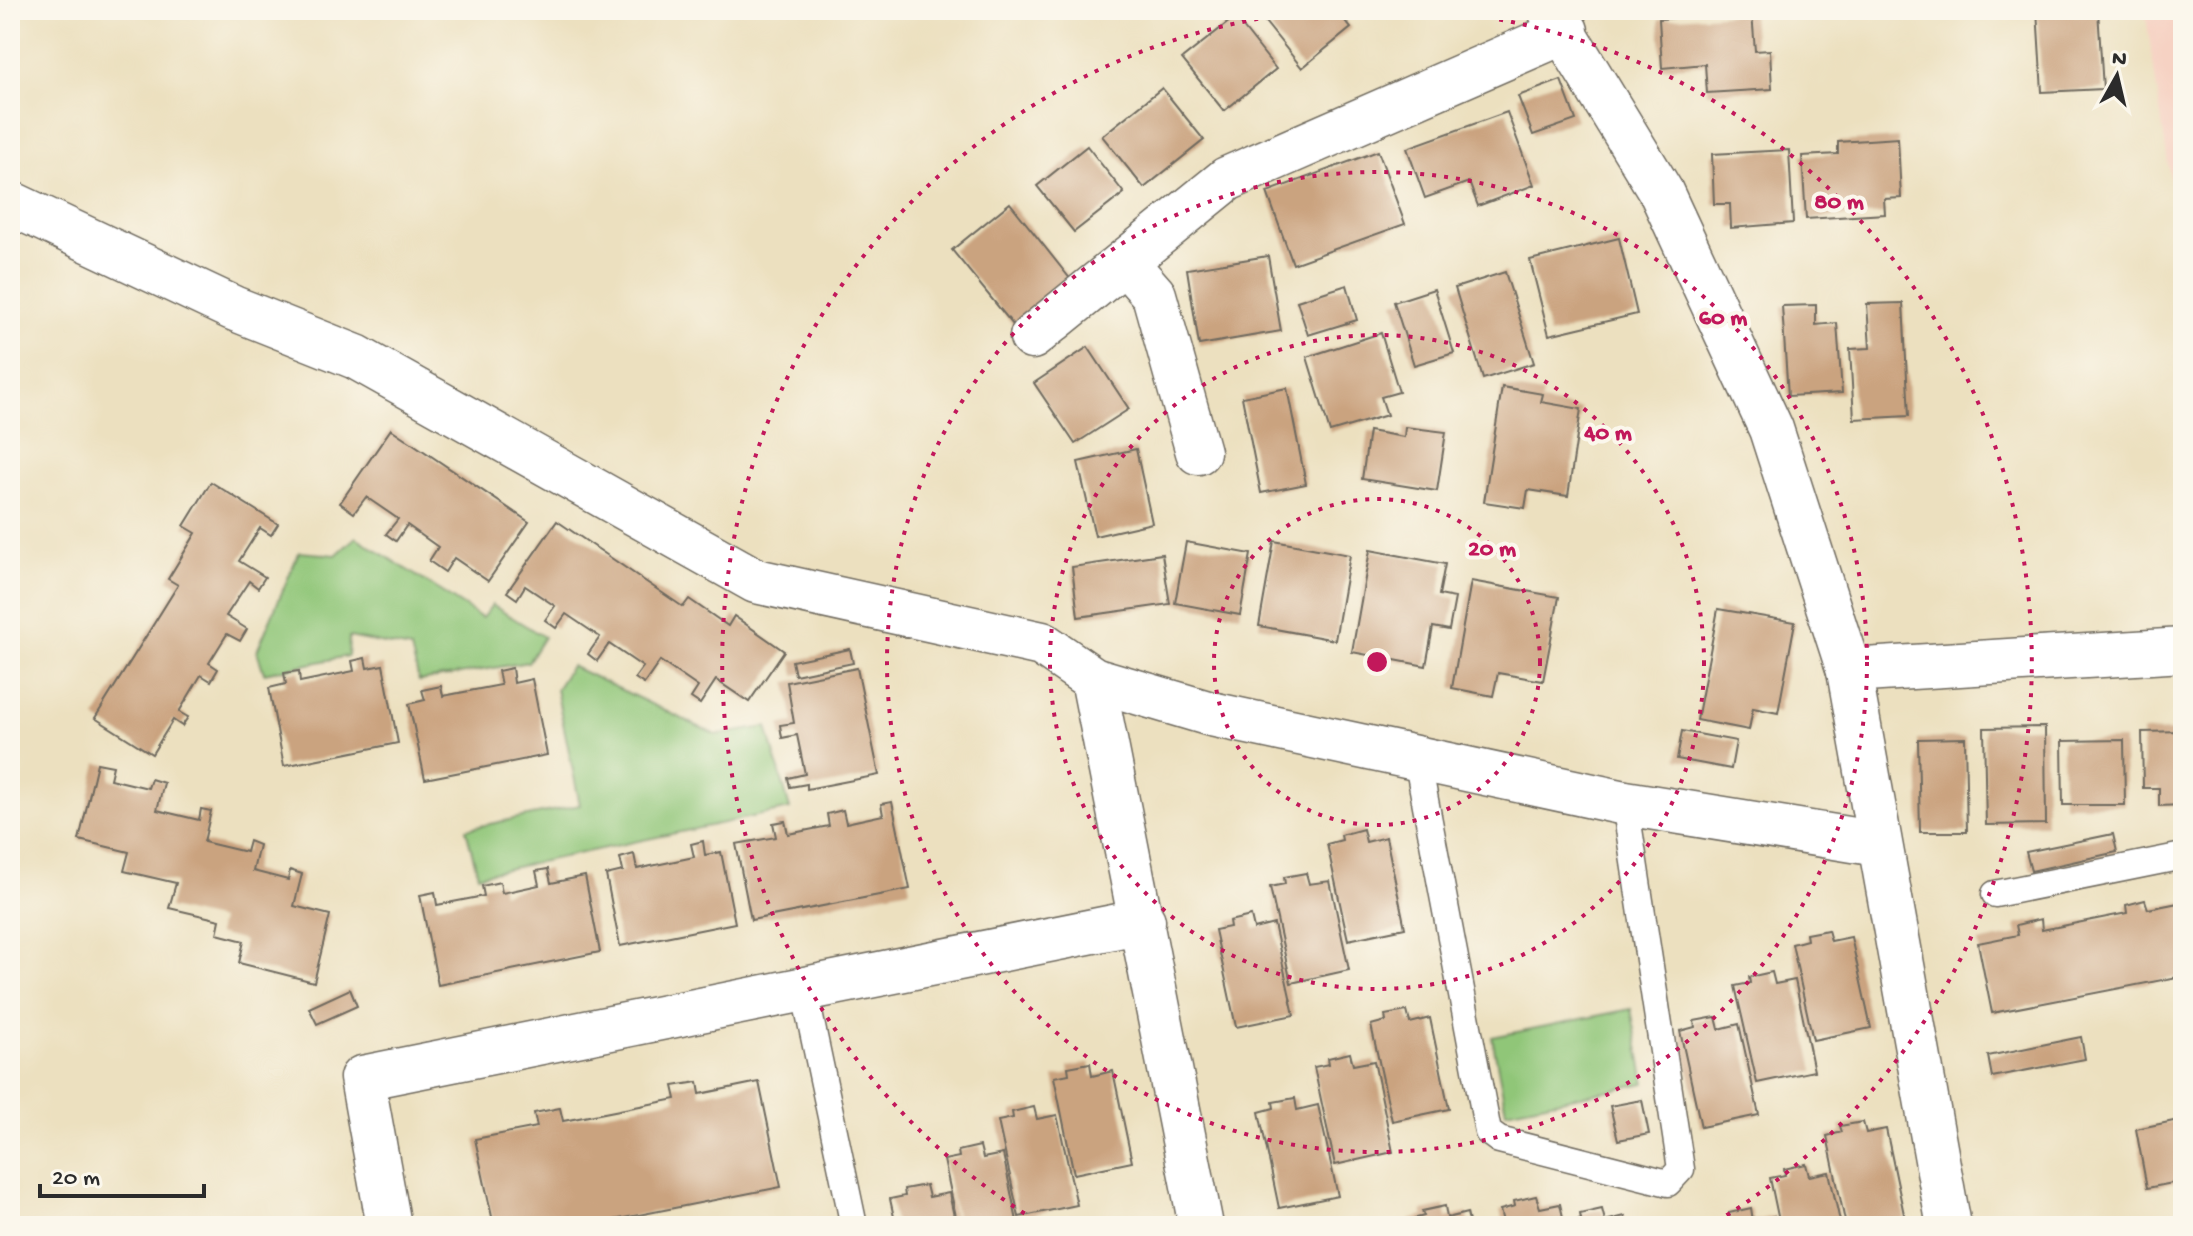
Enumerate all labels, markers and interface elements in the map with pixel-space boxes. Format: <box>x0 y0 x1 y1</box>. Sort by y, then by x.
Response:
north arrow <box>2077 36 2157 116</box>
text: N <box>2110 46 2128 74</box>
text: 80 m <box>1814 189 1864 218</box>
text: 60 m <box>1699 305 1747 334</box>
text: 40 m <box>1583 420 1632 449</box>
text: 20 m <box>1468 536 1516 565</box>
centre of rings <box>1363 648 1391 676</box>
scale bar <box>40 1148 204 1198</box>
text: 20 m <box>52 1165 100 1194</box>

